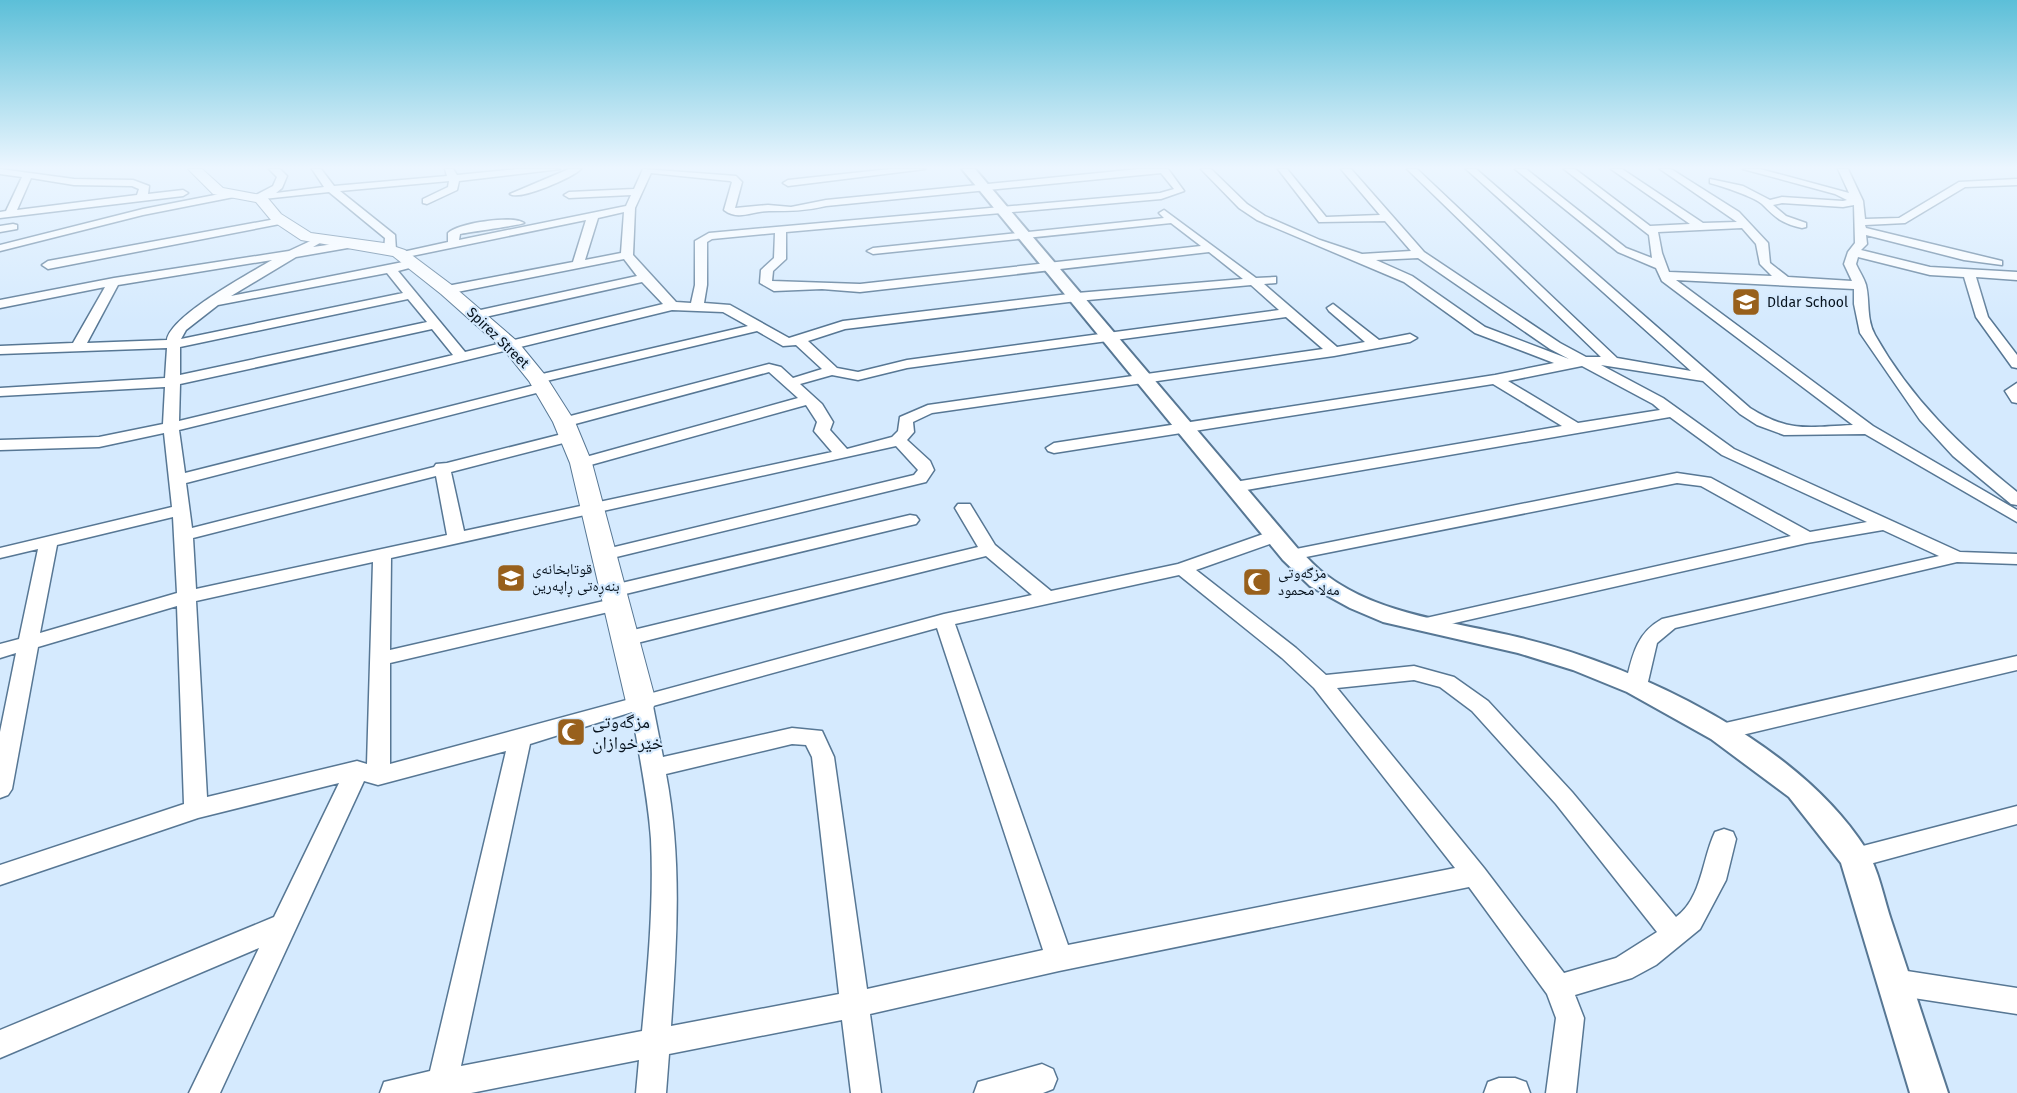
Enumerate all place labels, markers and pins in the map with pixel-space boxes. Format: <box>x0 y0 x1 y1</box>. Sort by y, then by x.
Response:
school or university icon: Dldar School <box>1730 286 1762 318</box>
place label: Dldar School <box>1767 294 1848 311</box>
place label: قوتابخانەی بنەڕەتی ڕاپەرین <box>532 560 620 598</box>
school or university icon: قوتابخانەی بنەڕەتی ڕاپەرین <box>495 562 527 594</box>
place label: مزگه‌وتی مه‌لا محمود <box>1278 564 1340 599</box>
mosque icon: مزگه‌وتی مه‌لا محمود <box>1241 566 1273 598</box>
place label: مزگەوتی خێرخوازان <box>592 711 663 754</box>
mosque icon: مزگەوتی خێرخوازان <box>555 716 587 748</box>

